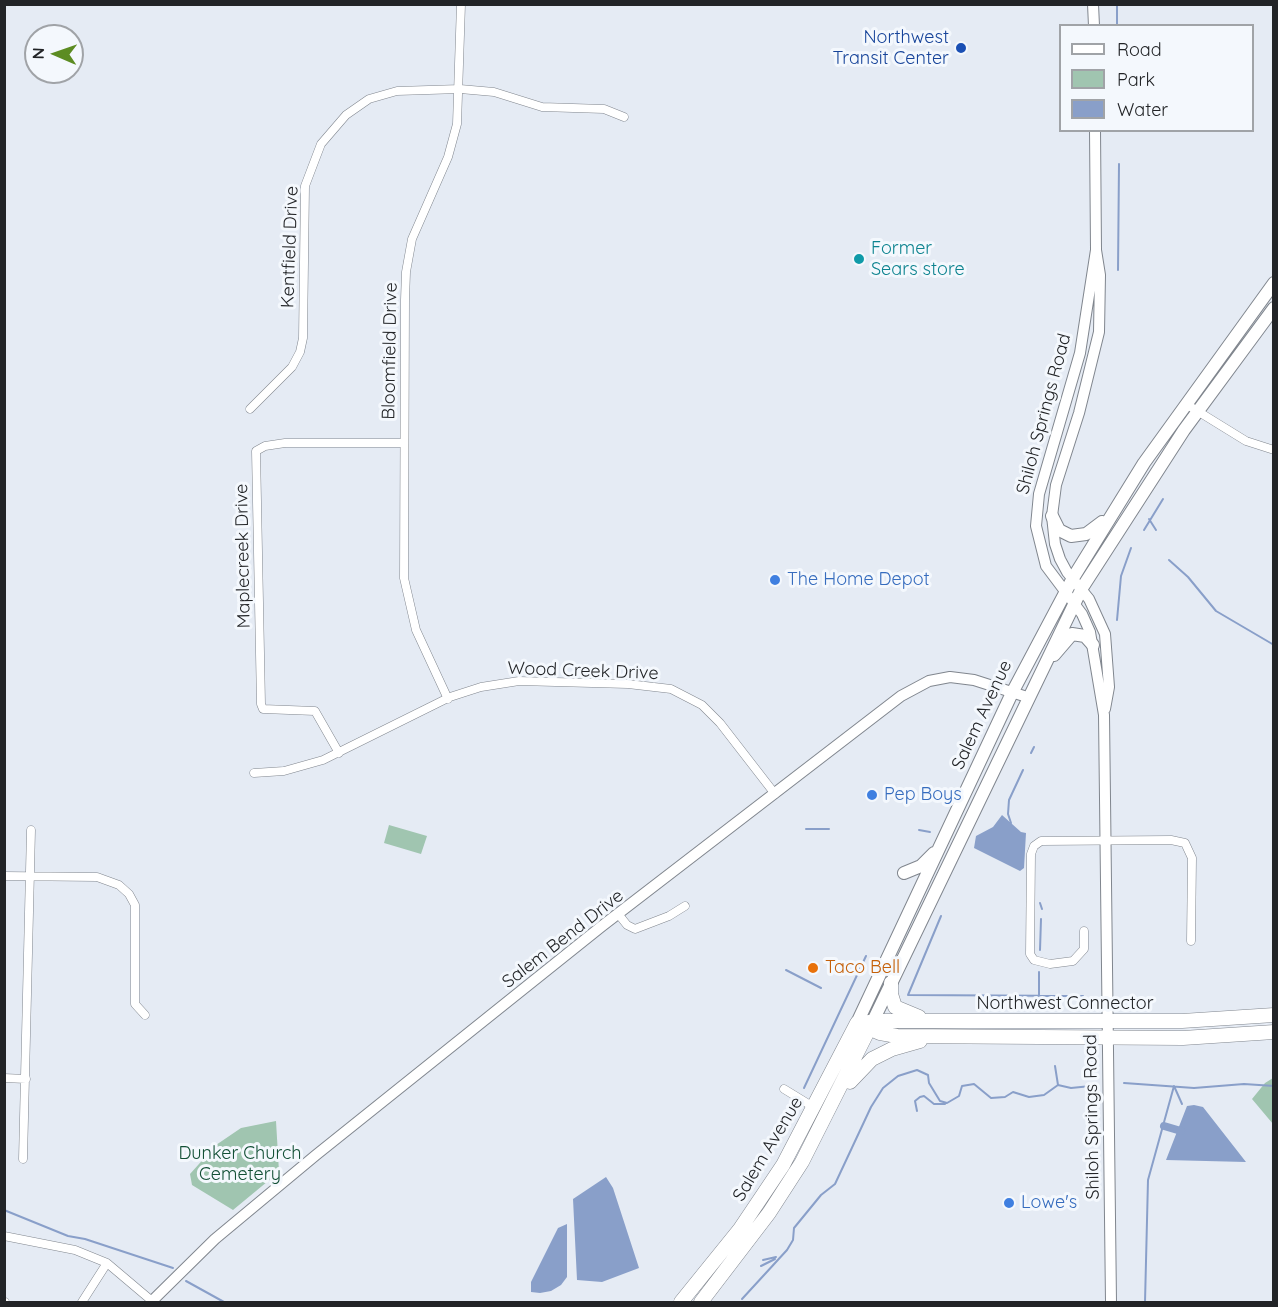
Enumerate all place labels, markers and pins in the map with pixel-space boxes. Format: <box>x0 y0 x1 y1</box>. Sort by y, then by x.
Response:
place label: Northwest Transit Center <box>832 27 949 70</box>
marker: Northwest Transit Center <box>954 41 968 55</box>
place label: Former Sears store <box>871 238 965 280</box>
marker: Former Sears store <box>852 252 866 266</box>
place label: The Home Depot <box>787 569 930 591</box>
marker: The Home Depot <box>768 573 782 587</box>
place label: Pep Boys <box>884 784 962 806</box>
marker: Pep Boys <box>865 788 879 802</box>
place label: Taco Bell <box>825 957 900 979</box>
marker: Taco Bell <box>806 961 820 975</box>
place label: Lowe's <box>1021 1192 1077 1214</box>
marker: Lowe's <box>1002 1196 1016 1210</box>

